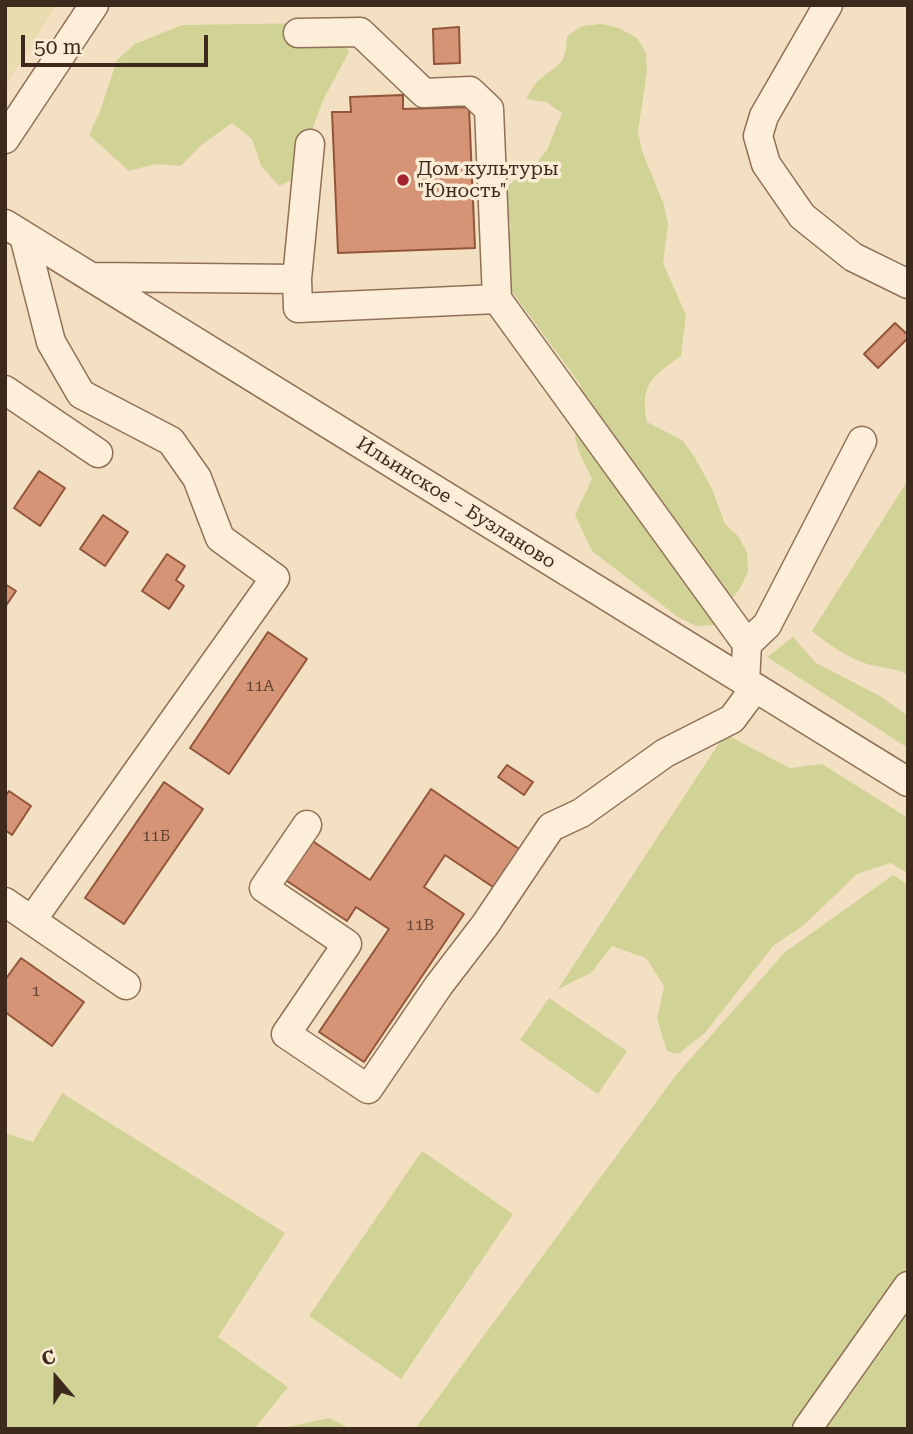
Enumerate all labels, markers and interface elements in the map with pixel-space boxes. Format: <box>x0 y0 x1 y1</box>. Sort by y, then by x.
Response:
scale bar <box>24 21 212 65</box>
text: 50 m <box>34 35 82 59</box>
place label: Дом культуры "Юность" <box>417 158 559 202</box>
marker: Дом культуры "Юность" <box>395 172 411 188</box>
street label: Ильинское – Бузланово <box>352 432 560 574</box>
house number: 11А <box>245 676 275 696</box>
house number: 11Б <box>142 826 170 846</box>
house number: 11В <box>406 915 434 935</box>
house number: 1 <box>32 981 40 1001</box>
north arrow <box>21 1343 91 1413</box>
text: С <box>38 1345 59 1371</box>

